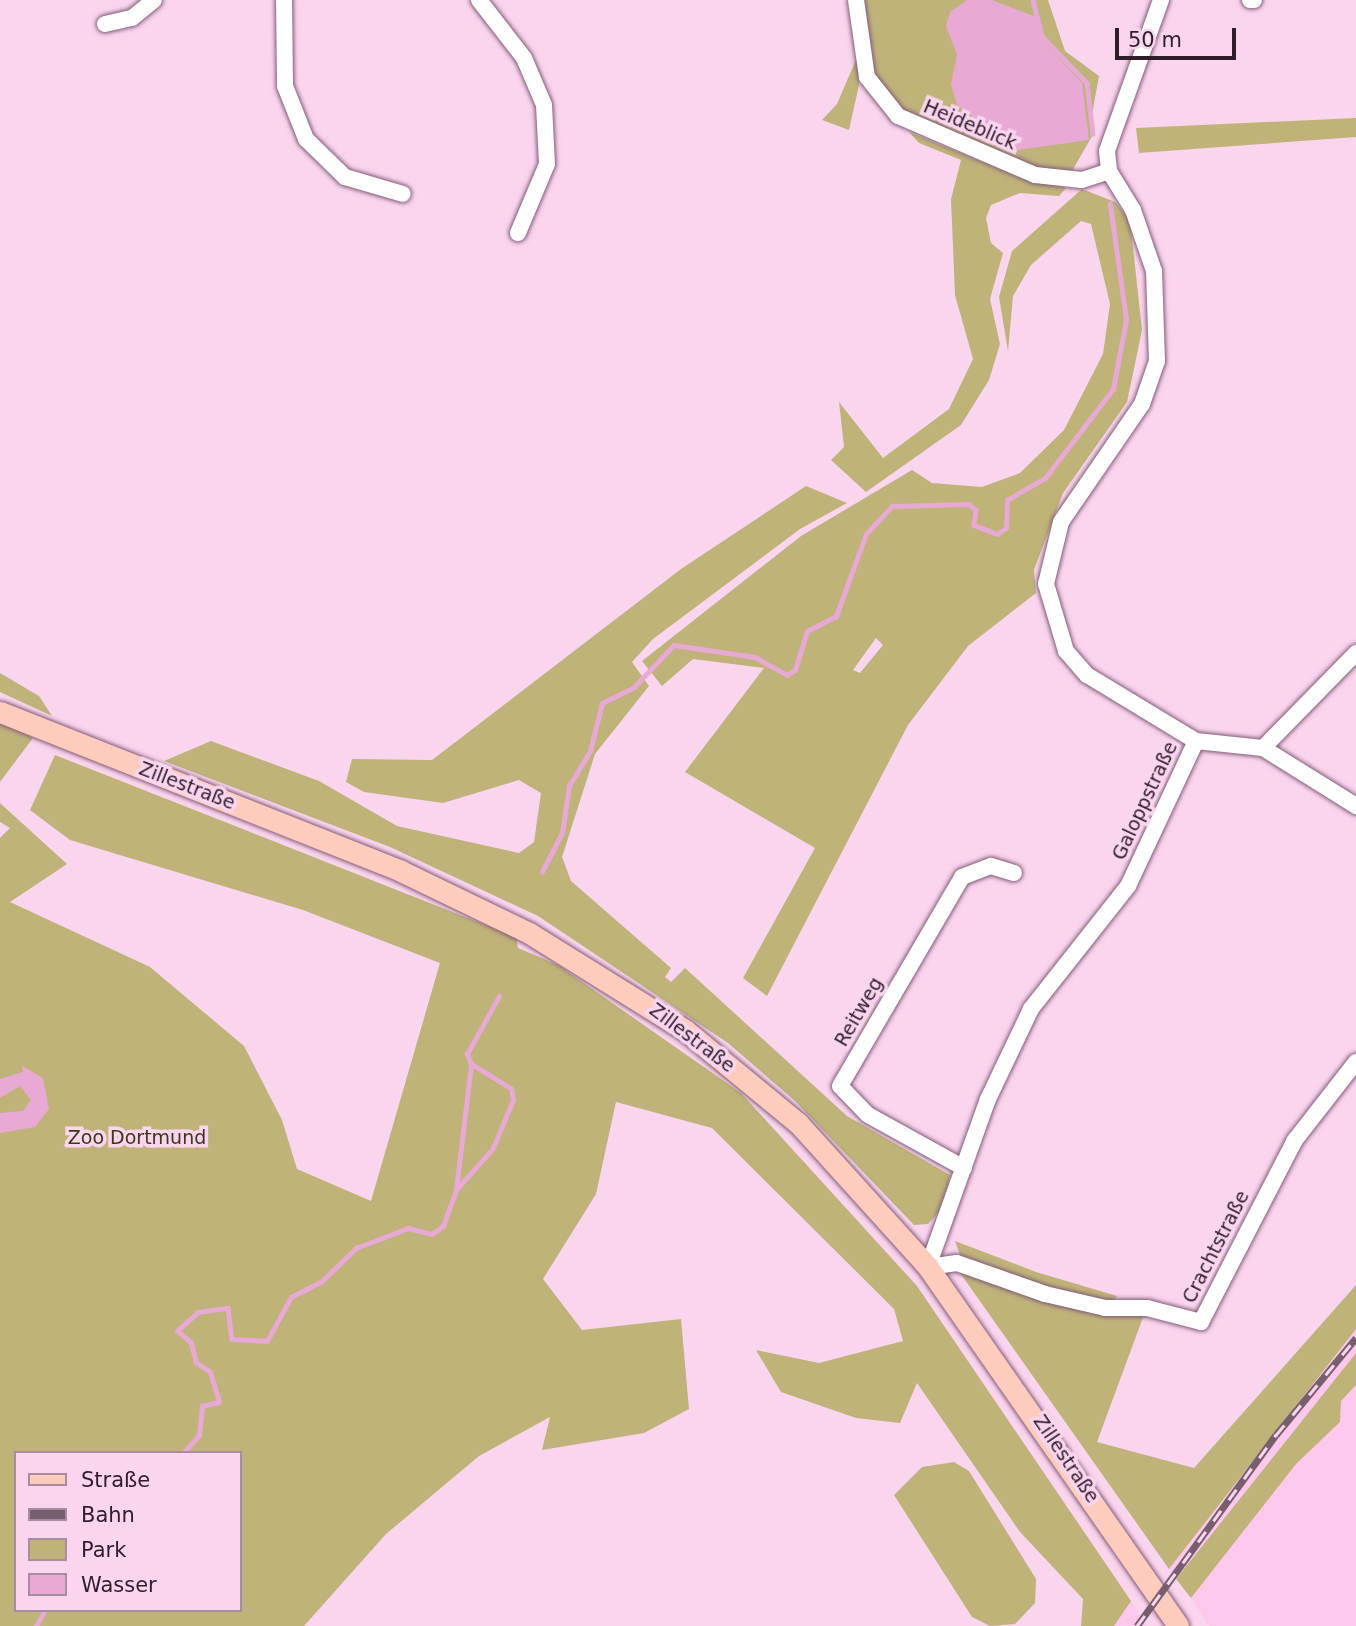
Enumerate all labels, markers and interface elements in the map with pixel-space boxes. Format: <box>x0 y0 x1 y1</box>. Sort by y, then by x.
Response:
scale bar <box>1118 14 1239 58</box>
text: 50 m <box>1128 28 1182 52</box>
street label: Heideblick <box>920 95 1020 155</box>
street label: Galoppstraße <box>1108 738 1182 864</box>
street label: Zillestraße <box>136 757 238 815</box>
street label: Reitweg <box>830 973 888 1051</box>
street label: Zillestraße <box>645 999 739 1077</box>
park label: Zoo Dortmund <box>68 1127 206 1149</box>
street label: Crachtstraße <box>1178 1187 1254 1307</box>
street label: Zillestraße <box>1028 1411 1104 1507</box>
legend <box>14 1451 242 1612</box>
text: Straße <box>81 1468 150 1492</box>
text: Bahn <box>81 1503 135 1527</box>
text: Park <box>81 1538 126 1562</box>
text: Wasser <box>81 1573 157 1597</box>

